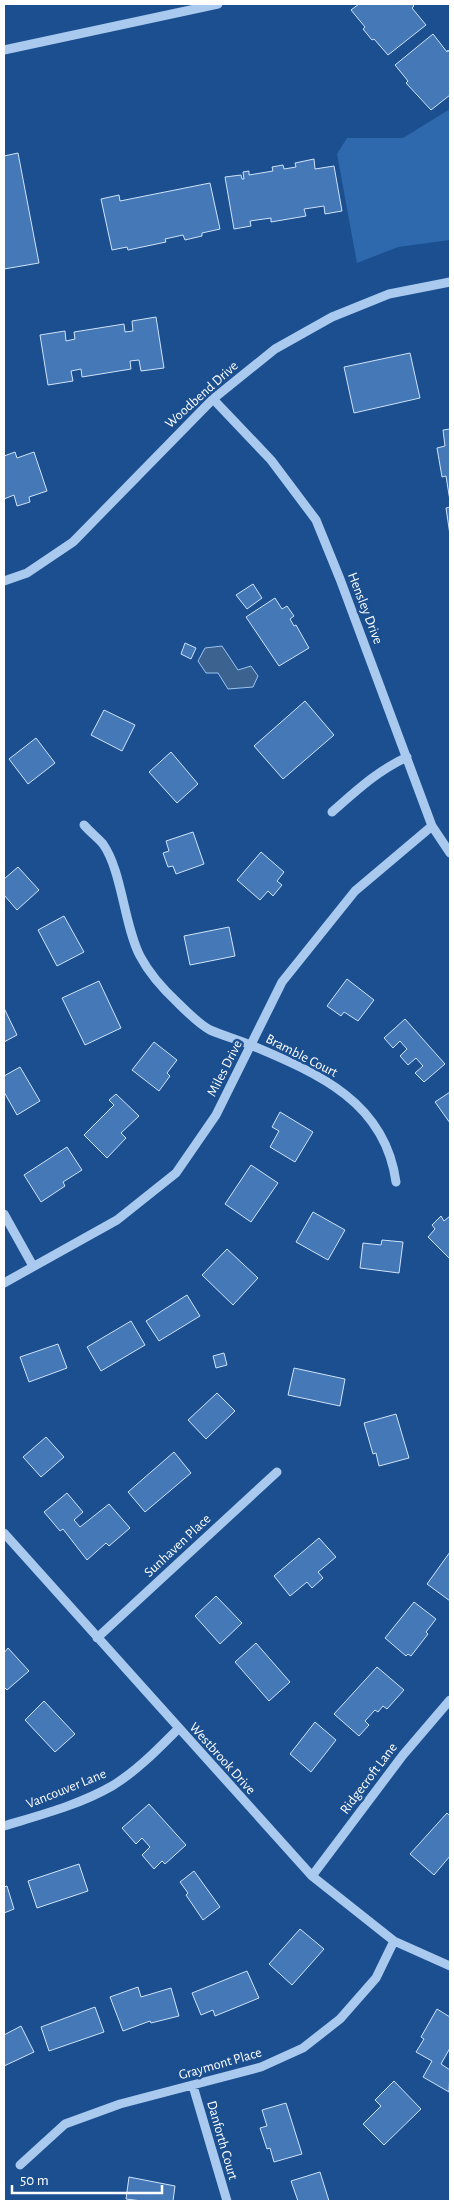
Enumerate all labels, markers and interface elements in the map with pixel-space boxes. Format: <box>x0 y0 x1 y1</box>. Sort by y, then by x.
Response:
street label: Woodbend Drive <box>163 359 241 431</box>
street label: Hensley Drive <box>345 571 385 646</box>
street label: Bramble Court <box>263 1032 340 1080</box>
street label: Miles Drive <box>205 1038 245 1099</box>
street label: Sunhaven Place <box>142 1512 214 1580</box>
street label: Westbrook Drive <box>187 1720 258 1797</box>
street label: Ridgecroft Lane <box>338 1740 400 1817</box>
street label: Vancouver Lane <box>24 1767 108 1811</box>
street label: Graymont Place <box>177 2045 263 2083</box>
street label: Danforth Court <box>204 2099 240 2182</box>
scale bar <box>12 2162 162 2194</box>
text: 50 m <box>20 2173 49 2188</box>

